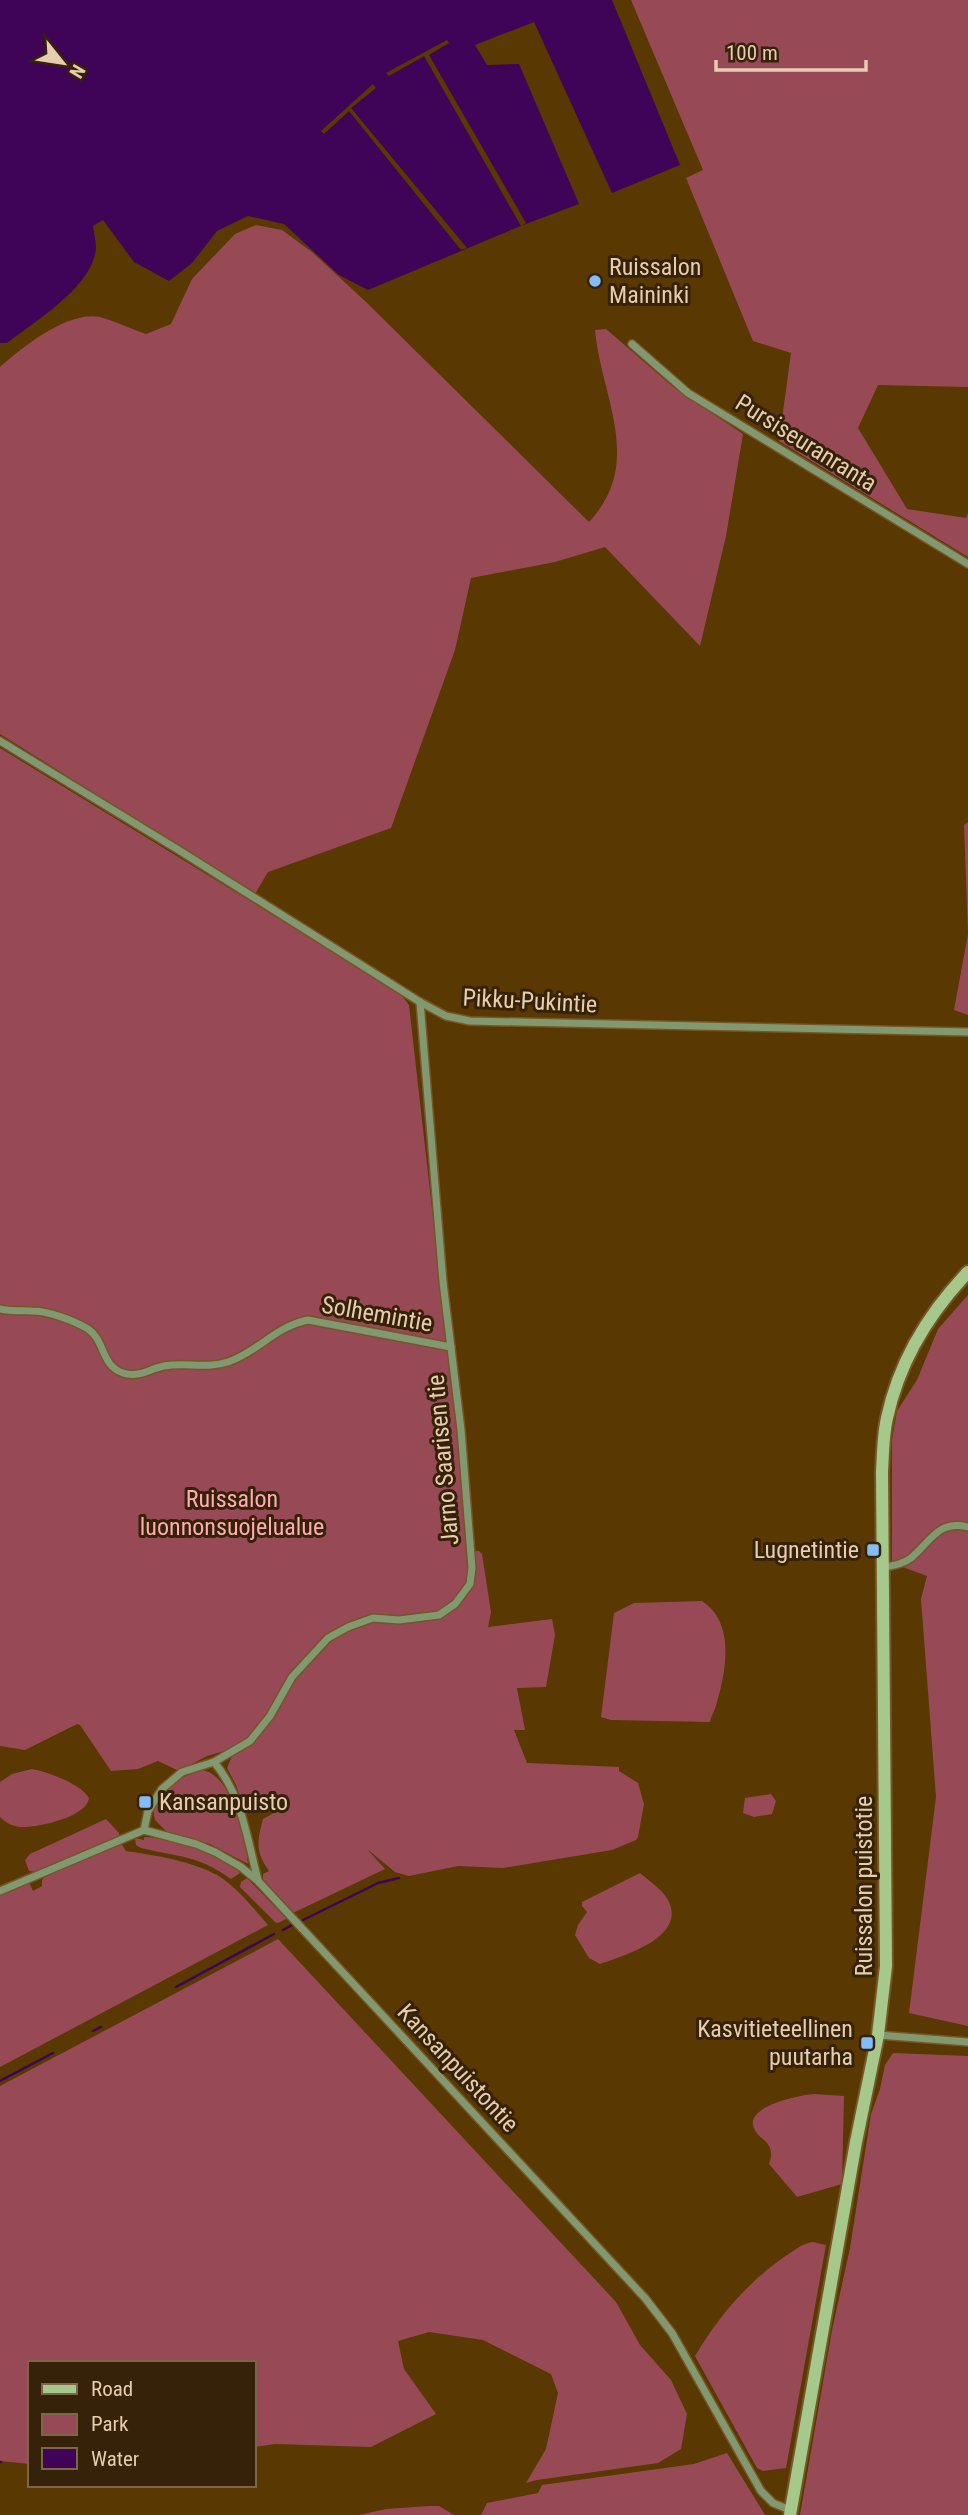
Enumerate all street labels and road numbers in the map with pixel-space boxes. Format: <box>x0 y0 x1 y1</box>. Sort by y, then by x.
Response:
street label: Pursiseuranranta <box>730 388 882 498</box>
street label: Pikku-Pukintie <box>462 983 598 1019</box>
street label: Solhemintie <box>319 1290 435 1338</box>
street label: Jarno Saarisen tie <box>422 1374 464 1546</box>
street label: Ruissalon puistotie <box>850 1796 878 1976</box>
street label: Kansanpuistontie <box>392 1998 524 2138</box>

